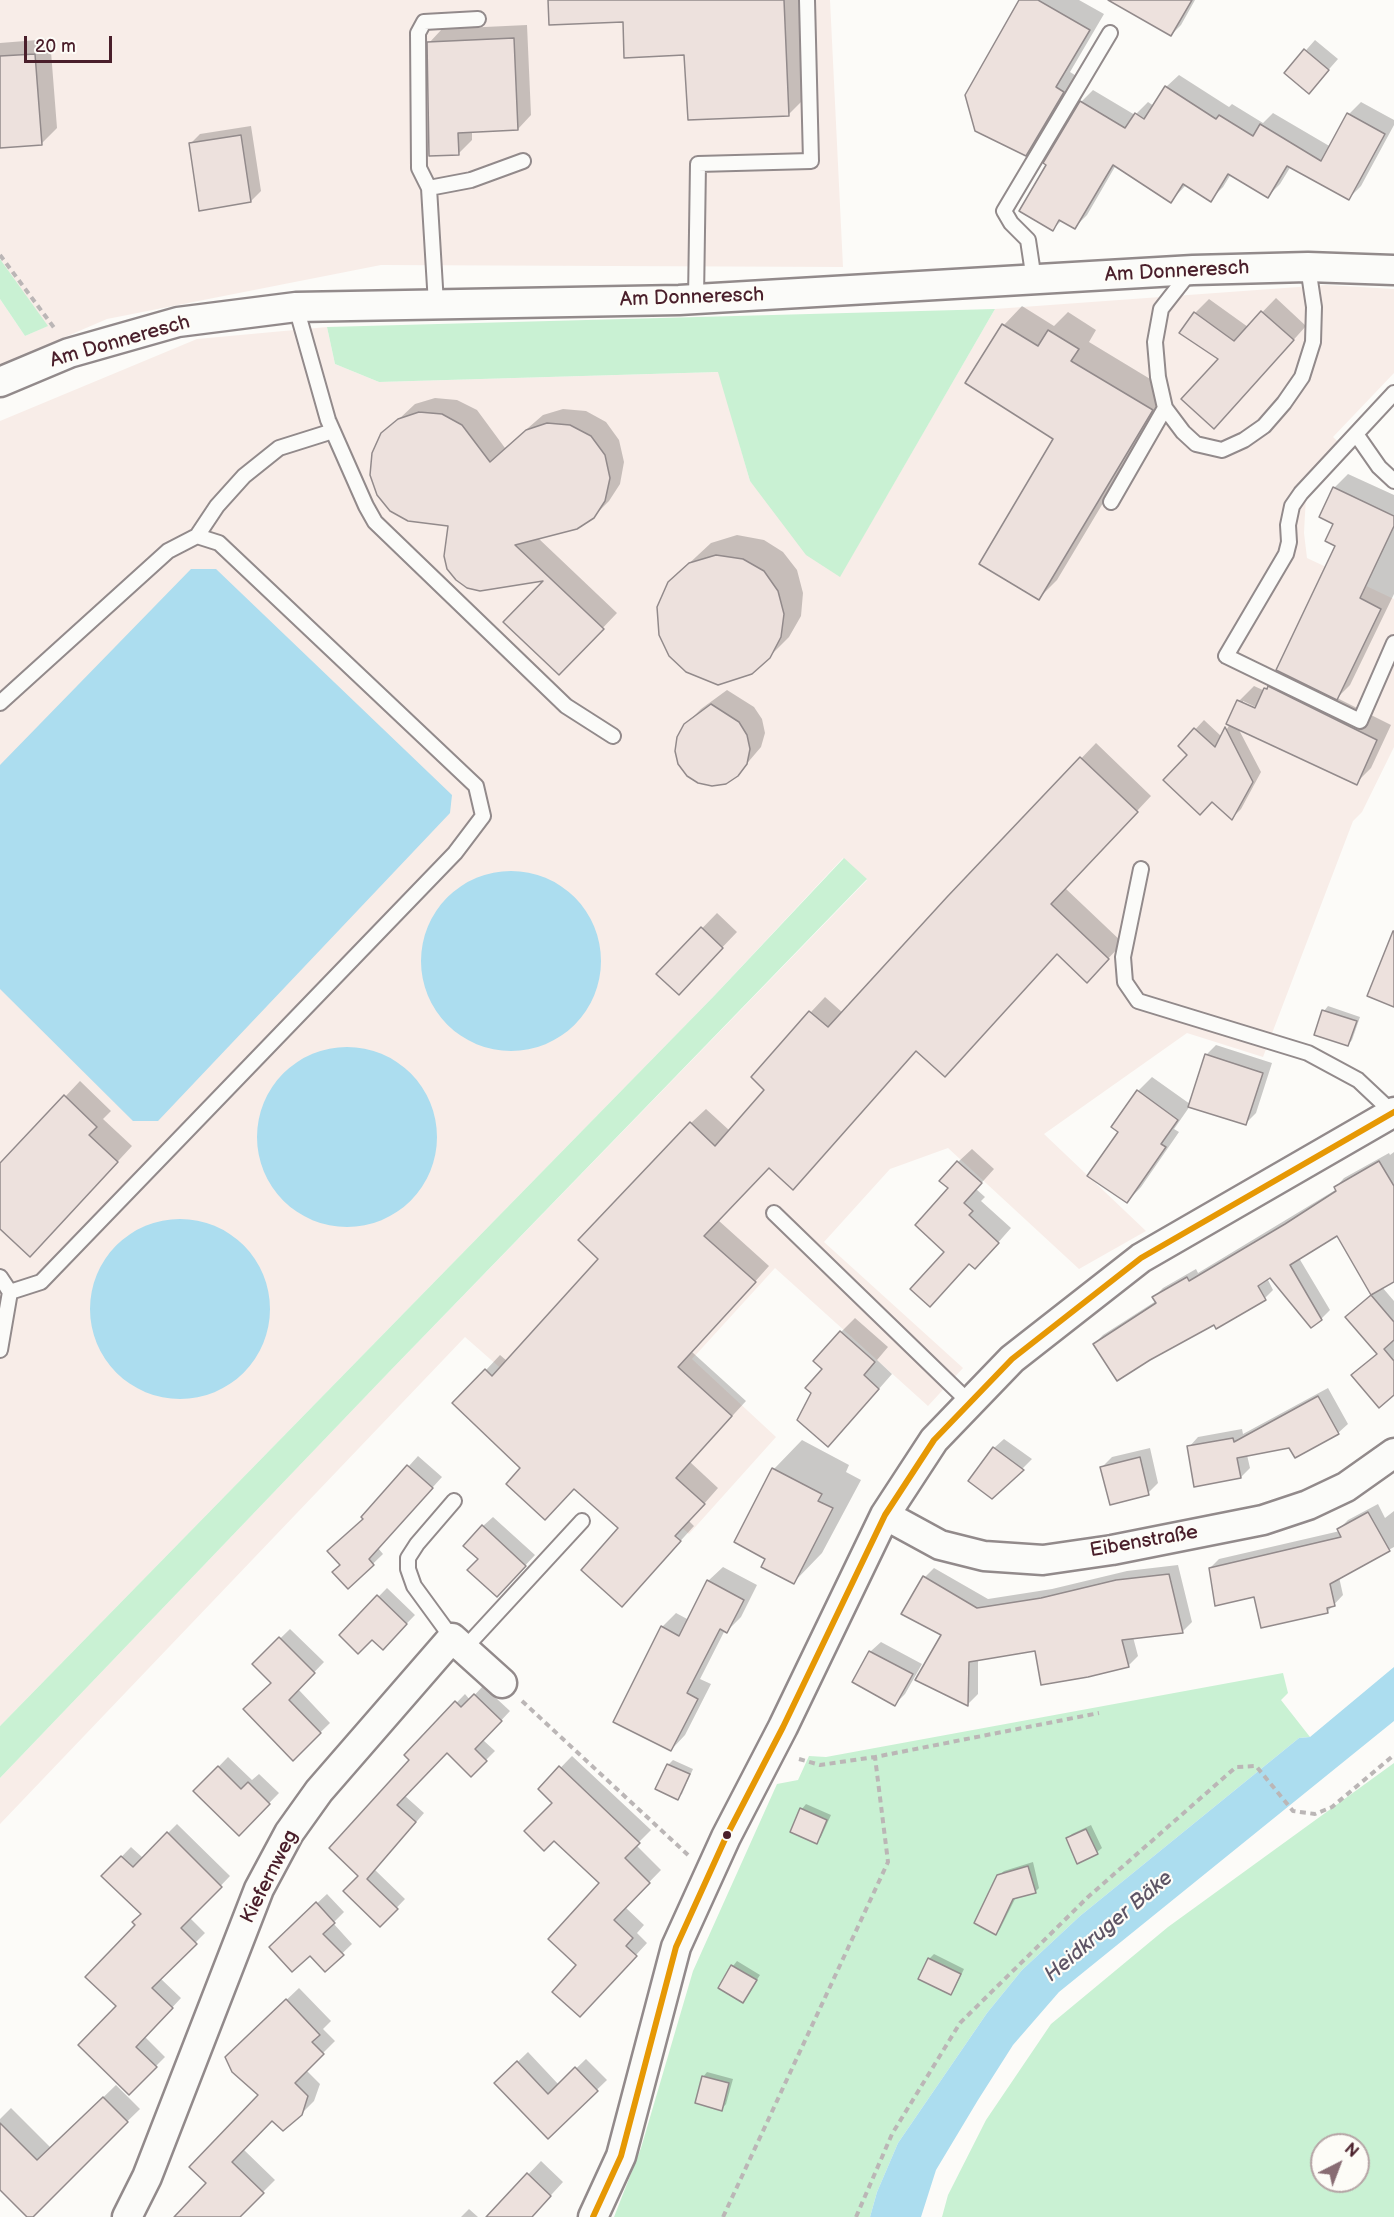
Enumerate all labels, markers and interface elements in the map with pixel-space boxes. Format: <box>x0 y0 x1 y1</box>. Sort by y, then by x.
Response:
scale bar <box>27 24 116 62</box>
text: 20 m <box>35 36 76 57</box>
street label: Am Donneresch <box>1104 256 1250 288</box>
street label: Am Donneresch <box>619 283 765 313</box>
street label: Am Donneresch <box>47 311 193 373</box>
street label: Eibenstraße <box>1088 1521 1200 1563</box>
street label: Kiefernweg <box>236 1826 304 1928</box>
unlabelled marker <box>721 1829 733 1841</box>
water label: Heidkruger Bäke <box>1040 1866 1178 1988</box>
north arrow <box>1310 2133 1370 2193</box>
text: N <box>1340 2140 1362 2162</box>

